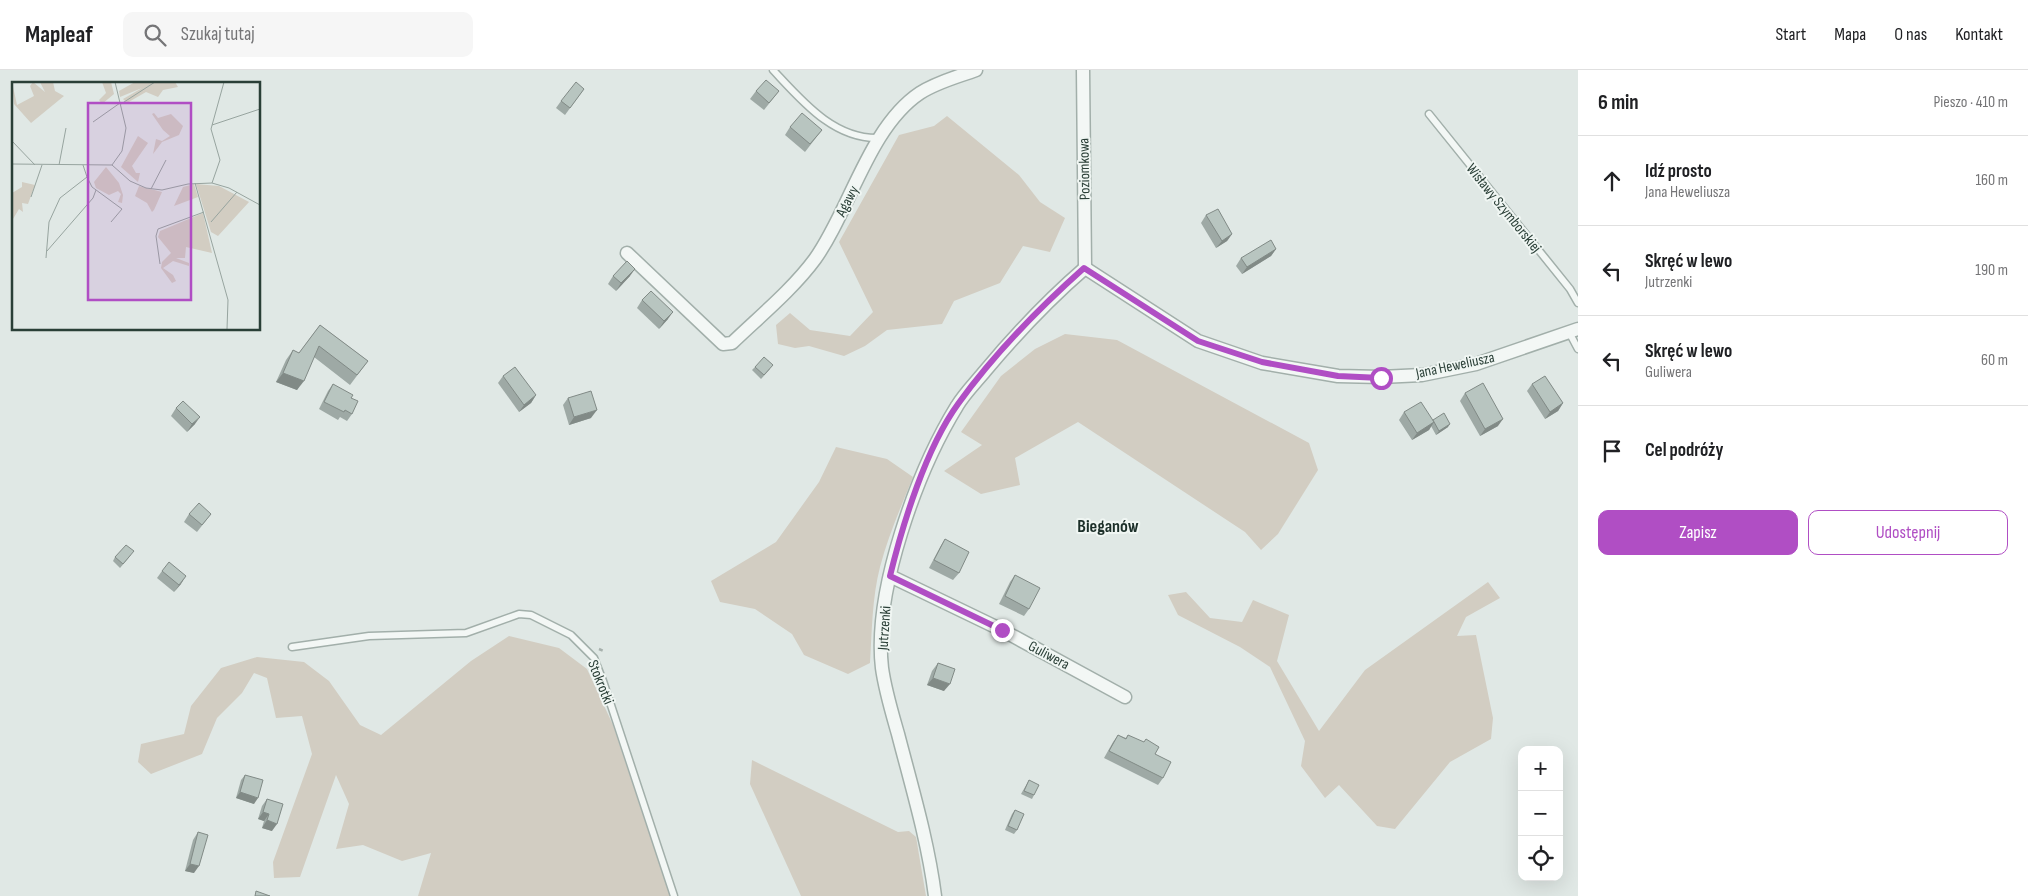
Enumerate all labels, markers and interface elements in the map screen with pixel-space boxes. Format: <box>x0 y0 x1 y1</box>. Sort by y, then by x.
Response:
search box <box>123 12 473 57</box>
text: Mapleaf <box>25 20 93 49</box>
icon: search <box>141 21 169 49</box>
text: Szukaj tutaj <box>181 23 255 46</box>
text: Start <box>1775 24 1806 45</box>
text: Mapa <box>1834 24 1866 45</box>
text: O nas <box>1894 24 1927 45</box>
text: Kontakt <box>1955 24 2003 45</box>
inset map <box>12 82 260 330</box>
text: 6 min <box>1598 90 1639 115</box>
text: Pieszo · 410 m <box>1934 93 2008 112</box>
street label: Poziomkowa <box>1074 138 1095 200</box>
street label: Wisławy Szymborskiej <box>1462 160 1546 257</box>
text: Idź prosto <box>1645 160 1712 183</box>
icon: ahead <box>1598 167 1626 195</box>
text: 160 m <box>1975 171 2008 190</box>
street label: Agawy <box>831 182 863 221</box>
text: Jana Heweliusza <box>1645 183 1730 202</box>
text: Skręć w lewo <box>1645 250 1732 273</box>
icon: left <box>1598 257 1626 285</box>
text: 190 m <box>1975 261 2008 280</box>
text: Jutrzenki <box>1645 273 1692 292</box>
text: Skręć w lewo <box>1645 340 1732 363</box>
icon: left <box>1598 347 1626 375</box>
street label: Jana Heweliusza <box>1413 348 1496 383</box>
text: 60 m <box>1981 351 2008 370</box>
text: Guliwera <box>1645 363 1692 382</box>
route start <box>1370 367 1393 390</box>
icon: arrive <box>1598 437 1626 465</box>
text: Cel podróży <box>1645 439 1723 462</box>
button: Zapisz <box>1598 510 1798 555</box>
button: Udostępnij <box>1808 510 2008 555</box>
district label: Bieganów <box>1077 516 1139 537</box>
street label: Jutrzenki <box>873 605 896 652</box>
route end <box>991 619 1014 642</box>
street label: Guliwera <box>1025 637 1073 674</box>
street label: Stokrotki <box>583 657 618 707</box>
map controls <box>1518 746 1563 881</box>
button: + <box>1518 746 1563 791</box>
button: − <box>1518 791 1563 836</box>
button: locate <box>1518 836 1563 881</box>

